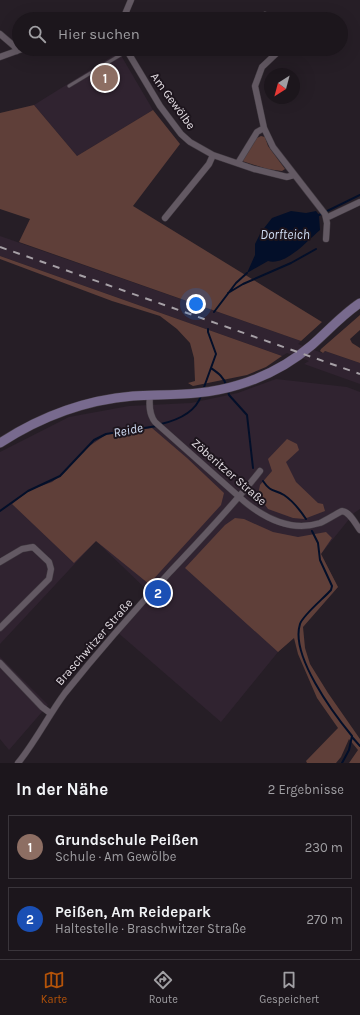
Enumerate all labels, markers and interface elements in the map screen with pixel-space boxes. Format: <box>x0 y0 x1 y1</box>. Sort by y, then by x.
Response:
search box <box>12 12 348 56</box>
icon: search <box>26 23 48 45</box>
text: Hier suchen <box>58 25 140 43</box>
pin: 1 <box>92 63 118 93</box>
north arrow <box>264 68 300 104</box>
street label: Am Gewölbe <box>148 70 198 132</box>
water label: Dorfteich <box>260 227 310 242</box>
your location <box>186 294 206 314</box>
water label: Reide <box>112 420 144 440</box>
street label: Zöberitzer Straße <box>189 436 269 508</box>
pin: 2 <box>145 578 171 608</box>
street label: Braschwitzer Straße <box>53 596 135 688</box>
text: In der Nähe <box>16 779 108 799</box>
text: 2 Ergebnisse <box>268 782 344 797</box>
text: Grundschule Peißen <box>55 831 199 849</box>
text: 1 <box>28 840 32 855</box>
text: 230 m <box>305 840 343 855</box>
text: Schule · Am Gewölbe <box>55 849 176 864</box>
text: Peißen, Am Reidepark <box>55 903 211 921</box>
text: 2 <box>26 912 34 927</box>
text: 270 m <box>306 912 343 927</box>
text: Haltestelle · Braschwitzer Straße <box>55 921 246 936</box>
tab: Karte <box>41 969 67 1006</box>
tab: Route <box>149 969 178 1006</box>
tab: Gespeichert <box>259 969 319 1006</box>

